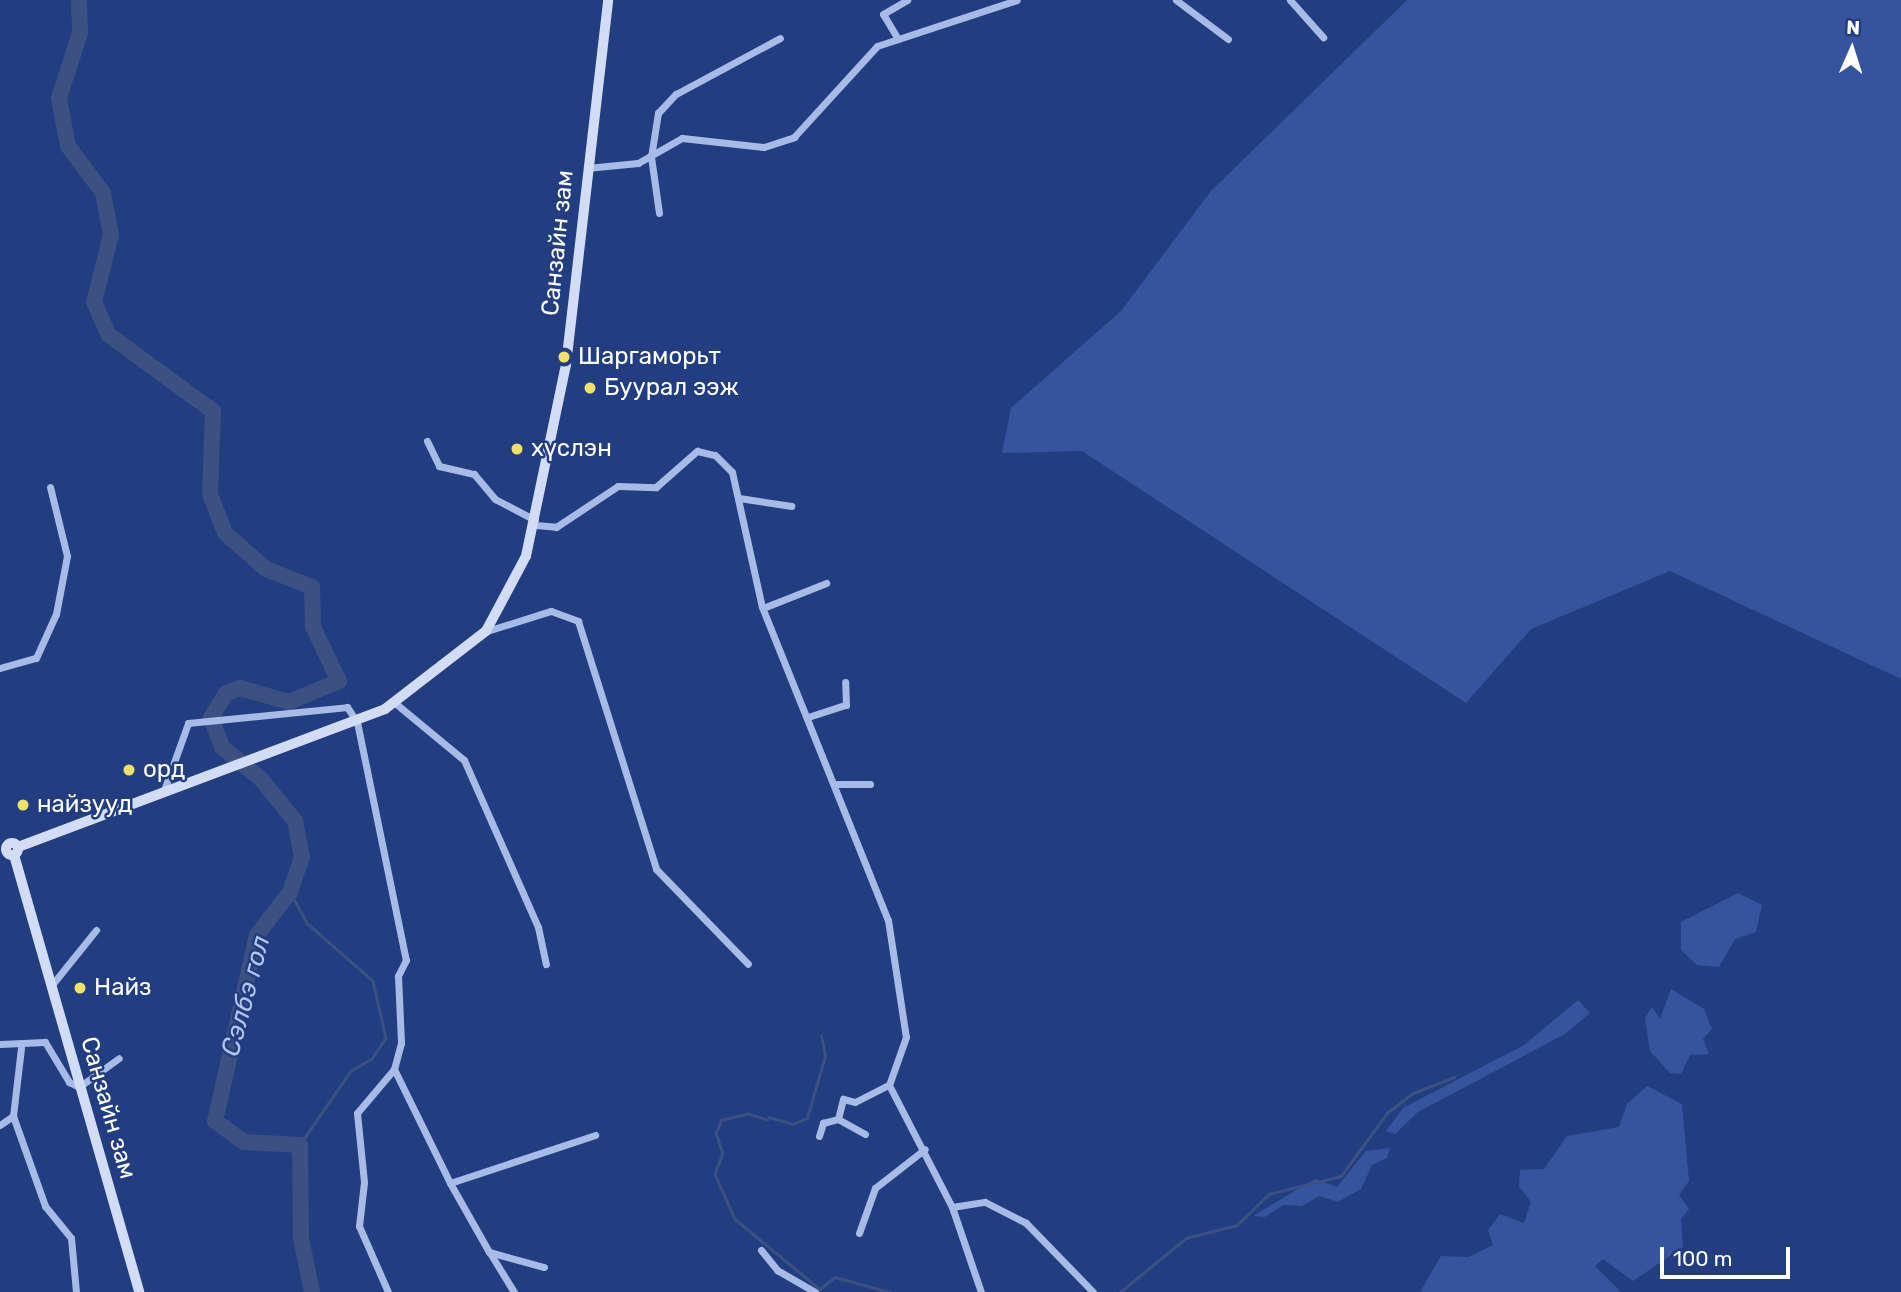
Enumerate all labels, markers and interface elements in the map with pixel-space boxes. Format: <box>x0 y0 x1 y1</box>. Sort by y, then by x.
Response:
north arrow <box>1817 14 1887 84</box>
text: N <box>1846 16 1861 39</box>
street label: Санзайн зам <box>536 169 580 317</box>
place label: Шаргаморьт <box>578 343 721 371</box>
marker: Шаргаморьт <box>556 349 572 365</box>
place label: Буурал ээж <box>604 374 739 402</box>
marker: Буурал ээж <box>582 380 598 396</box>
place label: хүслэн <box>531 435 612 463</box>
marker: хүслэн <box>509 441 525 457</box>
place label: орд <box>143 756 185 784</box>
marker: орд <box>121 762 137 778</box>
place label: найзууд <box>37 791 132 819</box>
marker: найзууд <box>15 797 31 813</box>
water label: Сэлбэ гол <box>215 932 277 1060</box>
place label: Найз <box>94 974 151 1002</box>
marker: Найз <box>72 980 88 996</box>
street label: Санзайн зам <box>74 1034 142 1182</box>
scale bar <box>1663 1232 1792 1276</box>
text: 100 m <box>1673 1246 1732 1271</box>

